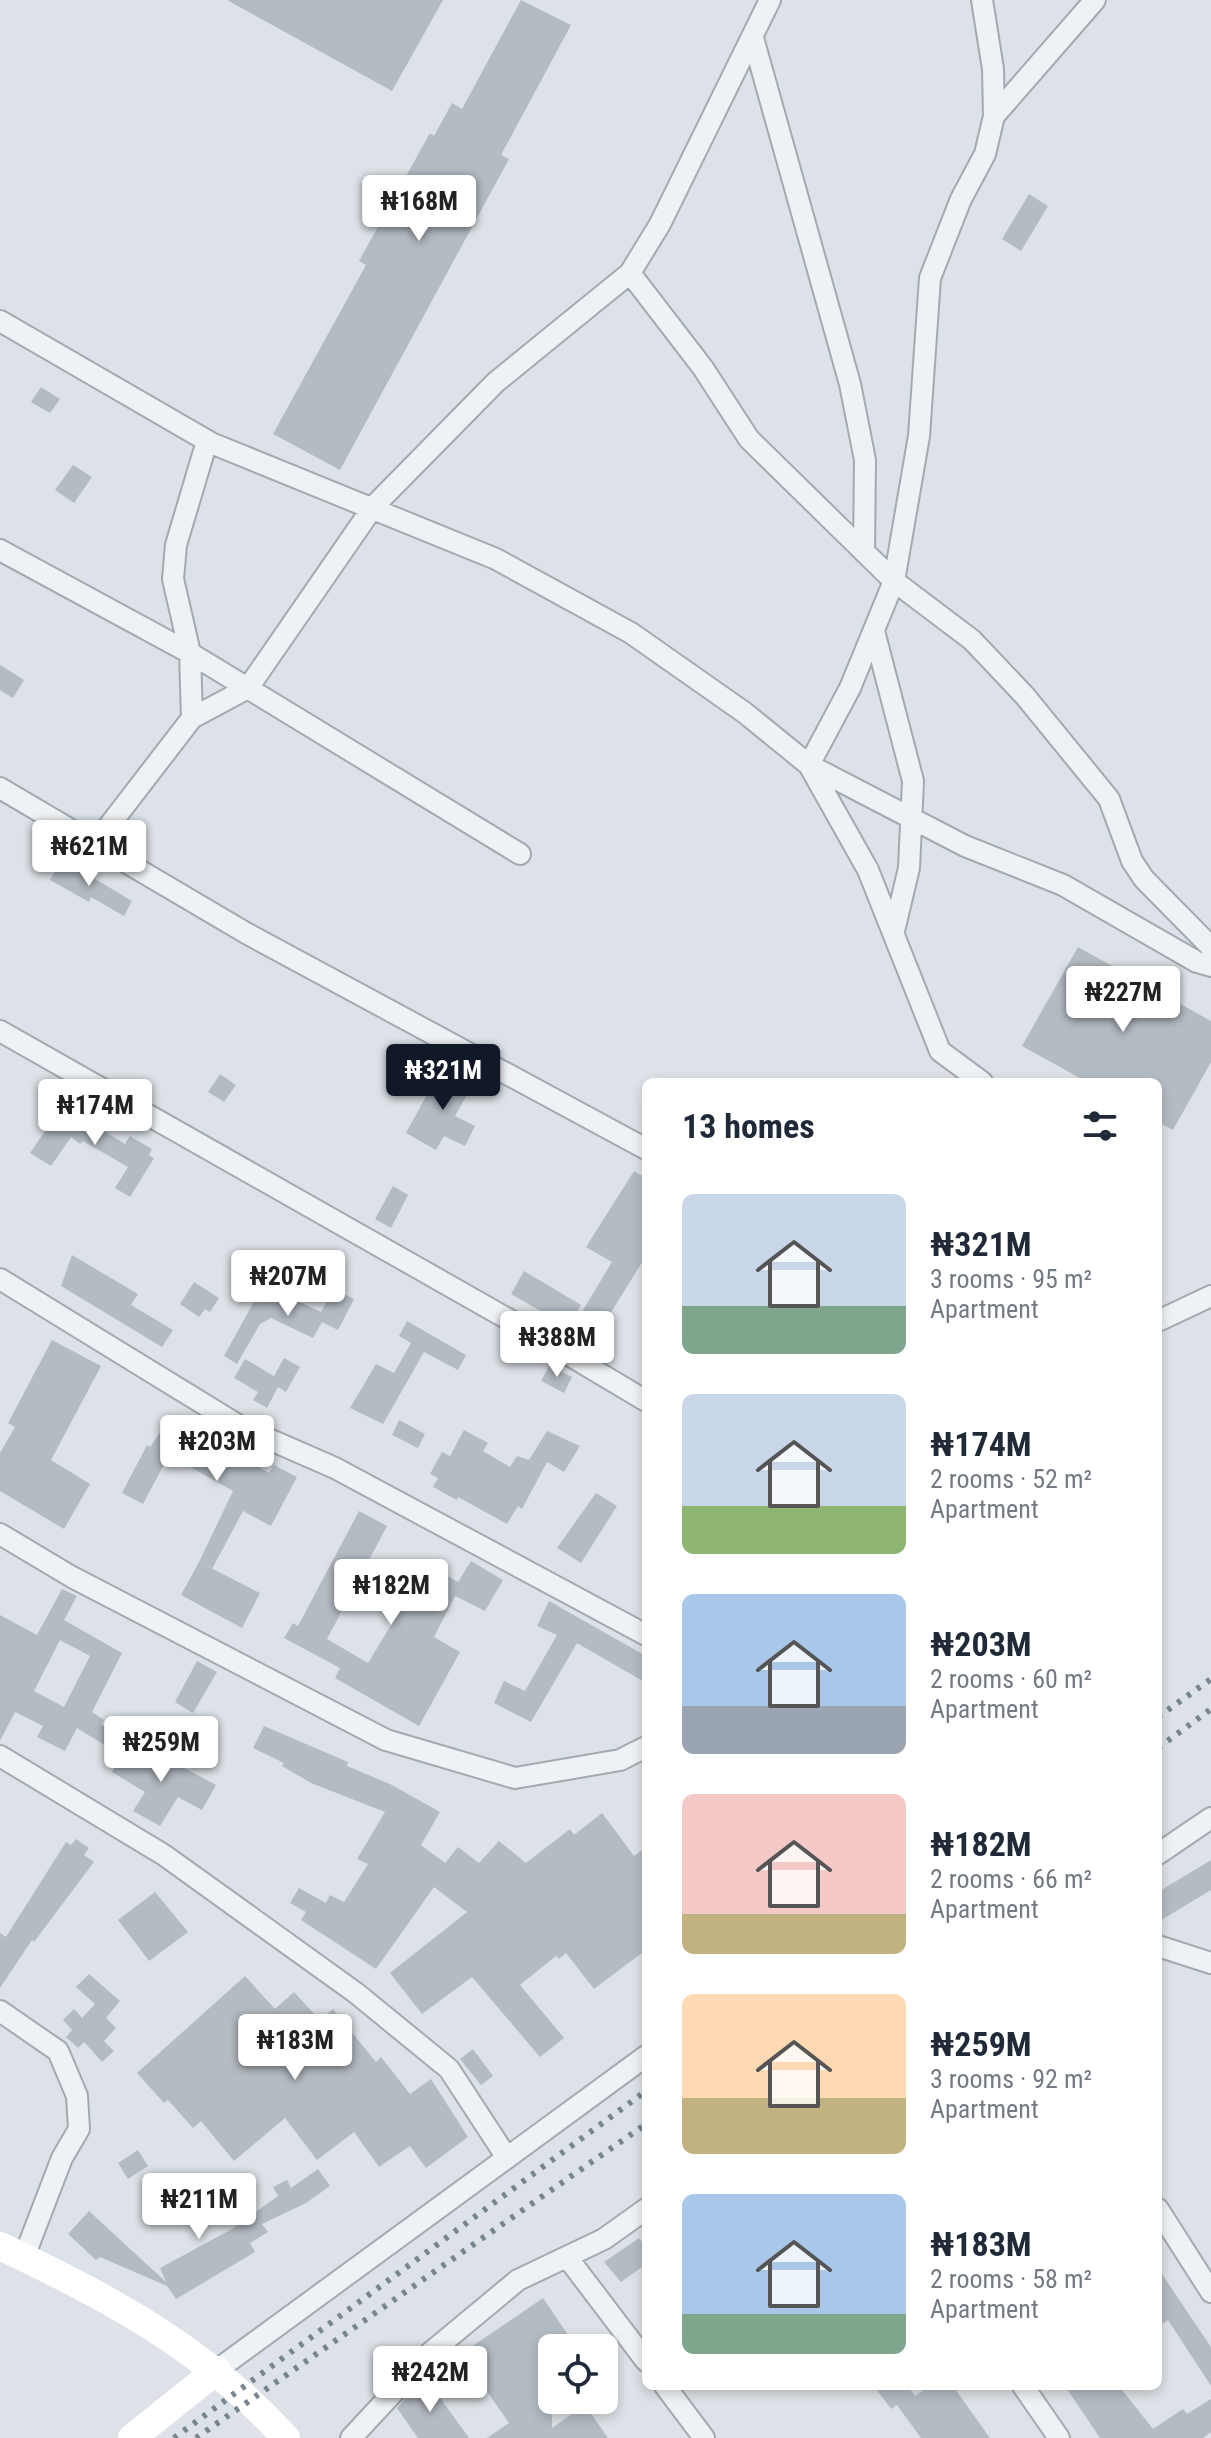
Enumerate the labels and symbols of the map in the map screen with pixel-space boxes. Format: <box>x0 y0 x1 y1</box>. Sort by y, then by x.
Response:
pin: ₦168M <box>363 175 475 243</box>
pin: ₦621M <box>33 820 145 888</box>
pin: ₦227M <box>1067 966 1179 1034</box>
pin: ₦321M <box>387 1044 499 1112</box>
pin: ₦174M <box>39 1079 151 1147</box>
pin: ₦207M <box>232 1250 344 1318</box>
pin: ₦388M <box>501 1311 613 1379</box>
pin: ₦203M <box>161 1415 273 1483</box>
pin: ₦182M <box>335 1559 447 1627</box>
pin: ₦259M <box>105 1716 217 1784</box>
pin: ₦183M <box>239 2014 351 2082</box>
pin: ₦211M <box>143 2173 255 2241</box>
pin: ₦242M <box>374 2346 486 2414</box>

